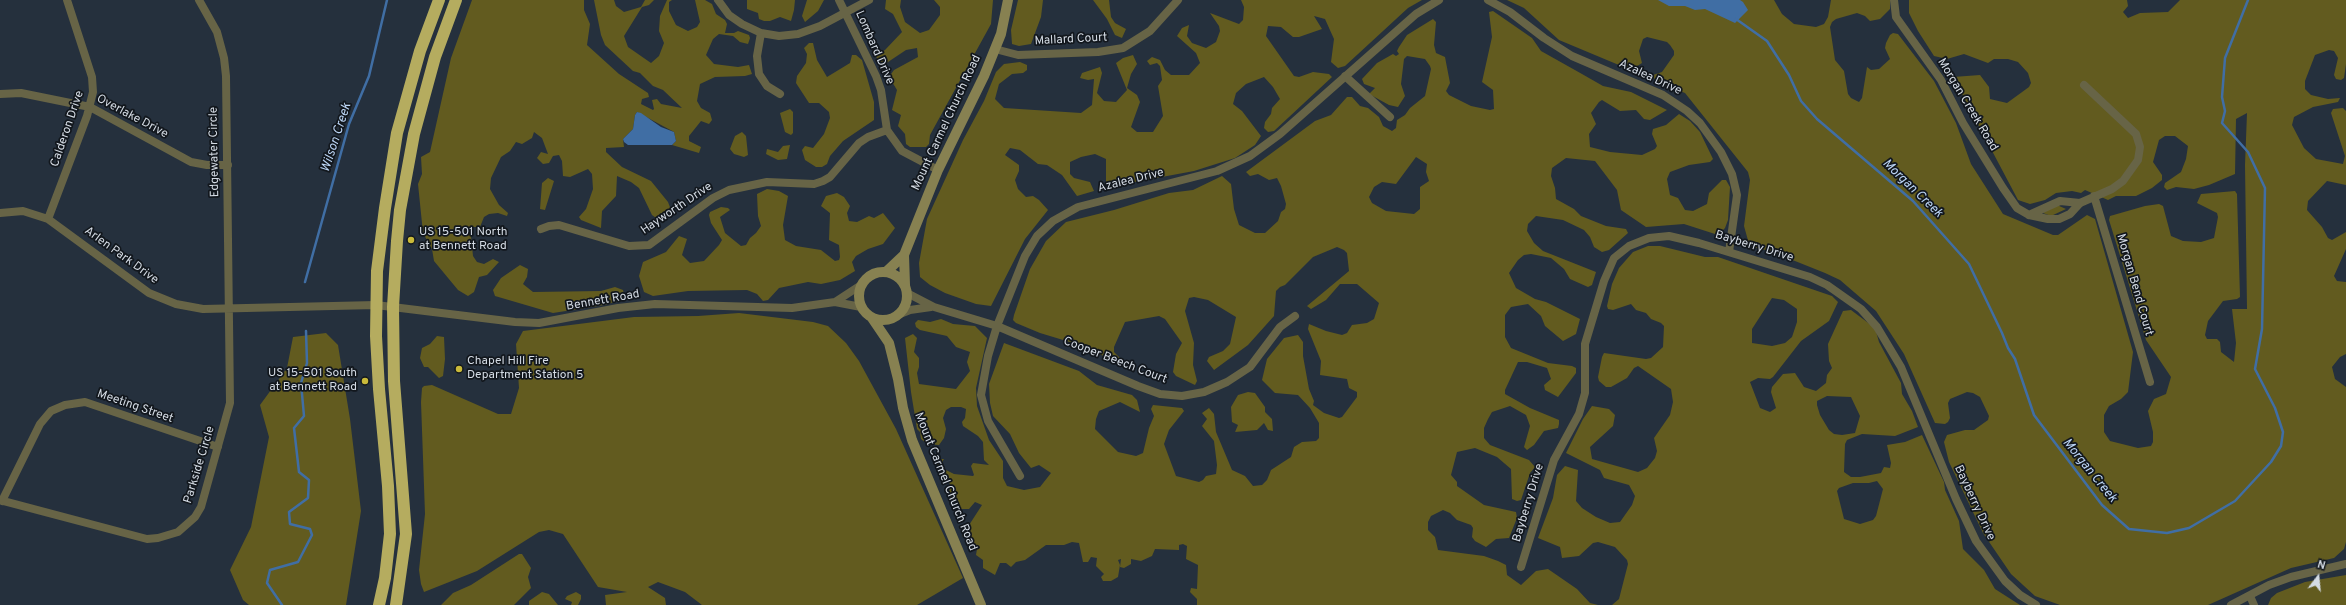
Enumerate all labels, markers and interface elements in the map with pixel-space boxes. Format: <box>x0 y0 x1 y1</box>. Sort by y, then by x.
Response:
street label: Lombard Drive <box>851 9 897 87</box>
street label: Mallard Court <box>1034 31 1108 49</box>
street label: Mount Carmel Church Road <box>909 53 985 193</box>
street label: Morgan Creek Road <box>1934 56 2000 154</box>
street label: Azalea Drive <box>1616 57 1684 99</box>
street label: Calderon Drive <box>48 89 88 169</box>
street label: Overlake Drive <box>94 92 170 142</box>
water label: Wilson Creek <box>318 101 356 175</box>
street label: Edgewater Circle <box>207 107 223 197</box>
water label: Morgan Creek <box>1879 156 1945 222</box>
street label: Azalea Drive <box>1096 166 1166 196</box>
street label: Hayworth Drive <box>639 180 715 238</box>
street label: Arlen Park Drive <box>81 224 161 288</box>
place label: US 15-501 North at Bennett Road <box>419 226 507 254</box>
street label: Bayberry Drive <box>1713 228 1795 266</box>
street label: Morgan Bend Court <box>2113 232 2155 338</box>
marker: US 15-501 North at Bennett Road <box>406 235 416 245</box>
street label: Bennett Road <box>565 287 641 315</box>
street label: Cooper Beech Court <box>1061 335 1169 387</box>
place label: Chapel Hill Fire Department Station 5 <box>467 355 583 383</box>
marker: Chapel Hill Fire Department Station 5 <box>454 364 464 374</box>
place label: US 15-501 South at Bennett Road <box>268 367 357 395</box>
marker: US 15-501 South at Bennett Road <box>360 376 370 386</box>
street label: Meeting Street <box>95 387 175 427</box>
street label: Mount Carmel Church Road <box>911 411 979 553</box>
street label: Parkside Circle <box>181 425 219 505</box>
water label: Morgan Creek <box>2058 436 2120 506</box>
street label: Bayberry Drive <box>1510 462 1548 544</box>
street label: Bayberry Drive <box>1950 463 1998 543</box>
north arrow <box>2298 557 2338 597</box>
text: N <box>2316 558 2327 573</box>

